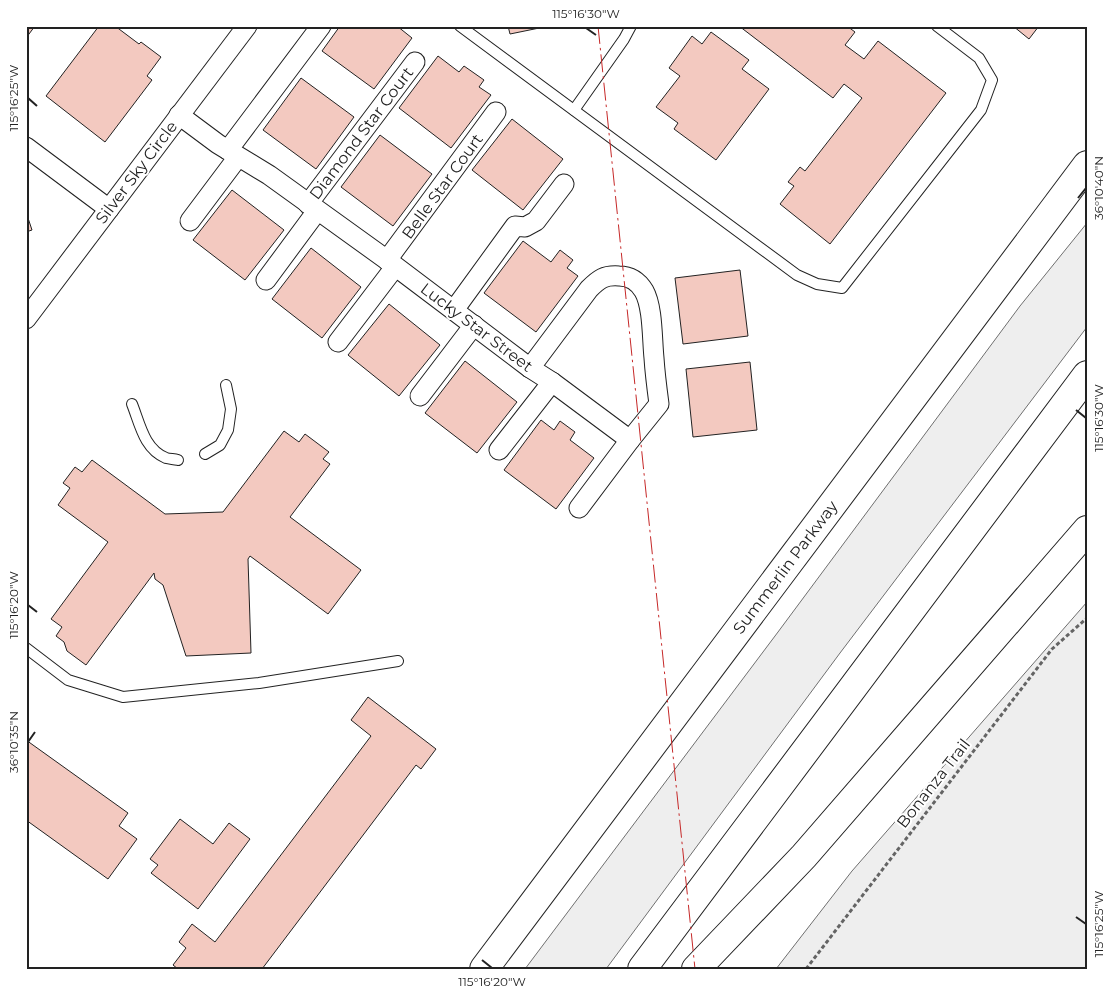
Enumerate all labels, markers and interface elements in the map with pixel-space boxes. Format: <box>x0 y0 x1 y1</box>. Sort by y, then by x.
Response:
text: 115°16'30"W <box>552 6 620 21</box>
street label: Diamond Star Court <box>305 63 418 203</box>
text: 115°16'25"W <box>6 65 21 131</box>
street label: Silver Sky Circle <box>92 117 181 227</box>
street label: Belle Star Court <box>398 130 487 243</box>
text: 36°10'40"N <box>1091 156 1106 220</box>
street label: Lucky Star Street <box>417 279 537 376</box>
text: 115°16'30"W <box>1091 384 1106 452</box>
street label: Summerlin Parkway <box>729 497 842 638</box>
text: 115°16'20"W <box>6 571 21 639</box>
text: 36°10'35"N <box>6 711 21 773</box>
street label: Bonanza Trail <box>893 735 974 832</box>
text: 115°16'25"W <box>1091 891 1106 957</box>
text: 115°16'20"W <box>458 974 526 989</box>

